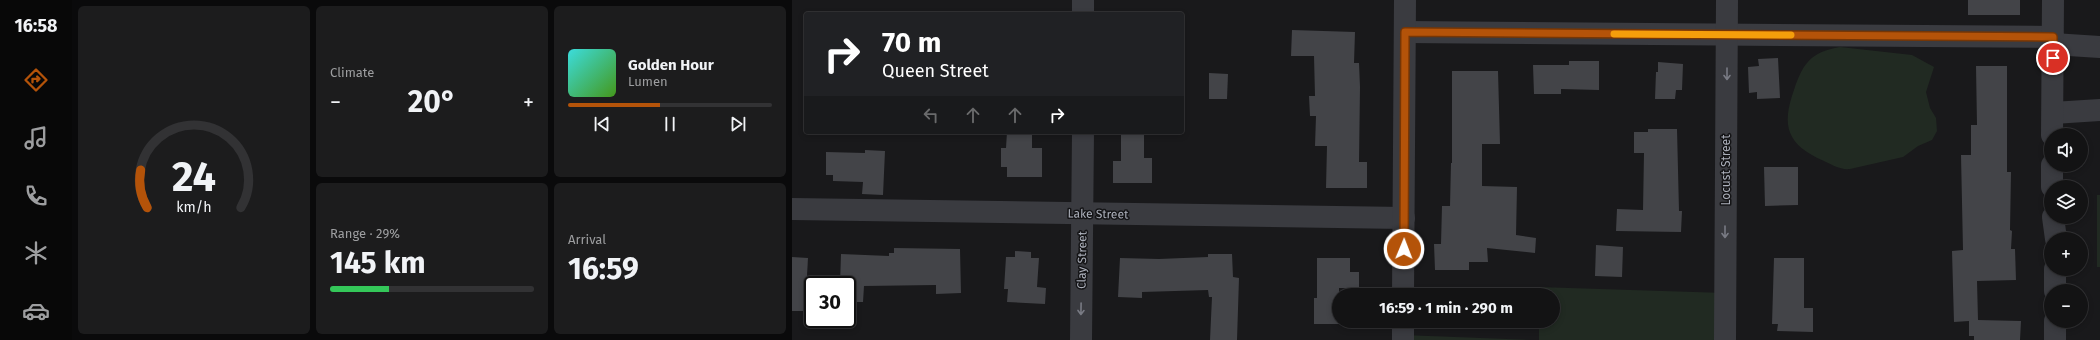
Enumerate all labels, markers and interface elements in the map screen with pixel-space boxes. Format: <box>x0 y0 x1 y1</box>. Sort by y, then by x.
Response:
text: 16:58 <box>14 15 58 37</box>
text: 70 m <box>882 26 941 59</box>
icon: right <box>816 28 868 80</box>
pin <box>2036 41 2070 75</box>
icon: arrive <box>2042 47 2064 69</box>
text: Golden Hour <box>628 56 714 74</box>
text: Queen Street <box>882 60 989 82</box>
text: Climate <box>330 65 374 80</box>
icon: directions <box>22 66 50 94</box>
one-way arrow <box>1723 67 1731 80</box>
text: Lumen <box>628 74 668 89</box>
text: 20° <box>408 84 456 120</box>
text: − <box>330 89 341 116</box>
text: + <box>523 89 534 116</box>
icon: left <box>920 104 942 126</box>
icon: ahead <box>962 104 984 126</box>
icon: ahead <box>1004 104 1026 126</box>
icon: right <box>1046 104 1068 126</box>
icon: previous <box>591 113 613 135</box>
icon: pause <box>659 113 681 135</box>
icon: next <box>727 113 749 135</box>
icon: music <box>22 124 50 152</box>
map controls <box>2044 128 2088 328</box>
button: sound <box>2044 128 2088 172</box>
street label: Locust Street <box>1719 134 1733 205</box>
text: 24 <box>172 152 216 202</box>
button: layers <box>2044 180 2088 224</box>
icon: phone <box>22 182 50 210</box>
text: km/h <box>176 199 212 216</box>
street label: Lake Street <box>1068 206 1129 222</box>
one-way arrow <box>1722 225 1729 238</box>
text: Range · 29% <box>330 226 400 241</box>
position arrow <box>1383 228 1425 270</box>
street label: Clay Street <box>1074 230 1090 289</box>
text: Arrival <box>568 232 606 247</box>
button: + <box>2044 232 2088 276</box>
icon: climate <box>22 239 50 267</box>
text: 145 km <box>330 245 426 281</box>
text: 16:59 <box>568 251 639 287</box>
speed limit sign: 30 <box>804 276 856 328</box>
button: − <box>2044 284 2088 328</box>
icon: car <box>22 297 50 325</box>
text: 16:59 · 1 min · 290 m <box>1379 299 1513 317</box>
one-way arrow <box>1078 302 1085 315</box>

